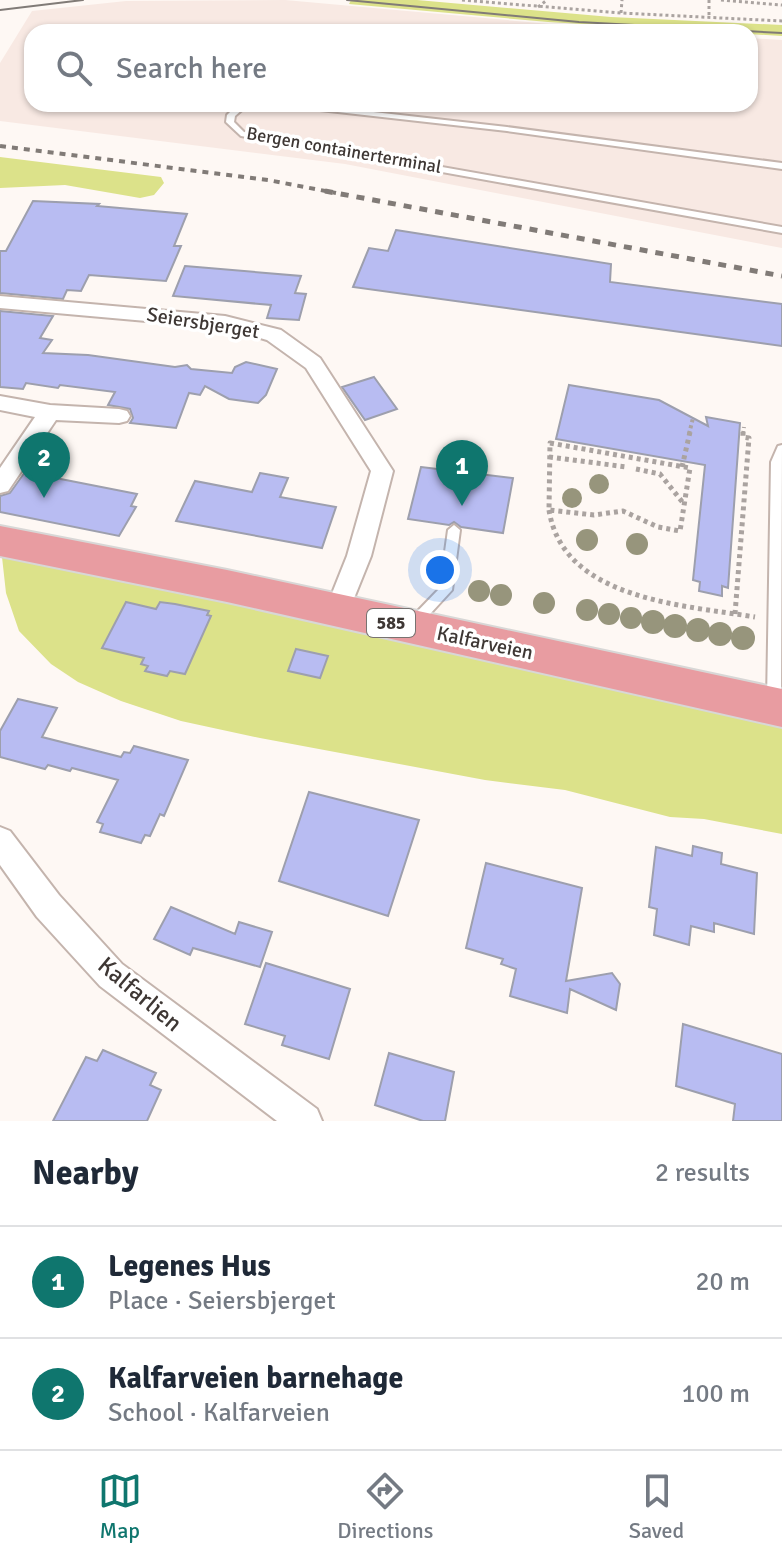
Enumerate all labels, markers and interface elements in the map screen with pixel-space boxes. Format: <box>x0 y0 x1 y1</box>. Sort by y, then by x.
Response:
search box <box>24 24 758 112</box>
icon: search <box>52 46 96 90</box>
text: Search here <box>116 50 267 87</box>
street label: Bergen containerterminal <box>245 122 443 178</box>
street label: Seiersbjerget <box>145 302 261 344</box>
pin: 2 <box>18 432 70 498</box>
pin: 1 <box>436 440 488 506</box>
your location <box>420 550 460 590</box>
road number: 585 <box>367 609 415 637</box>
street label: Kalfarveien <box>435 621 535 665</box>
street label: Kalfarlien <box>92 950 188 1038</box>
text: Nearby <box>32 1152 139 1194</box>
text: 2 results <box>655 1157 750 1189</box>
text: Legenes Hus <box>108 1248 271 1285</box>
text: 1 <box>51 1266 65 1298</box>
text: 20 m <box>695 1266 750 1298</box>
text: Place · Seiersbjerget <box>108 1285 336 1317</box>
text: Kalfarveien barnehage <box>108 1360 403 1397</box>
text: 2 <box>51 1378 65 1410</box>
text: 100 m <box>681 1378 750 1410</box>
text: School · Kalfarveien <box>108 1397 330 1429</box>
tab: Map <box>98 1469 142 1544</box>
tab: Directions <box>337 1469 433 1544</box>
tab: Saved <box>629 1469 684 1544</box>

